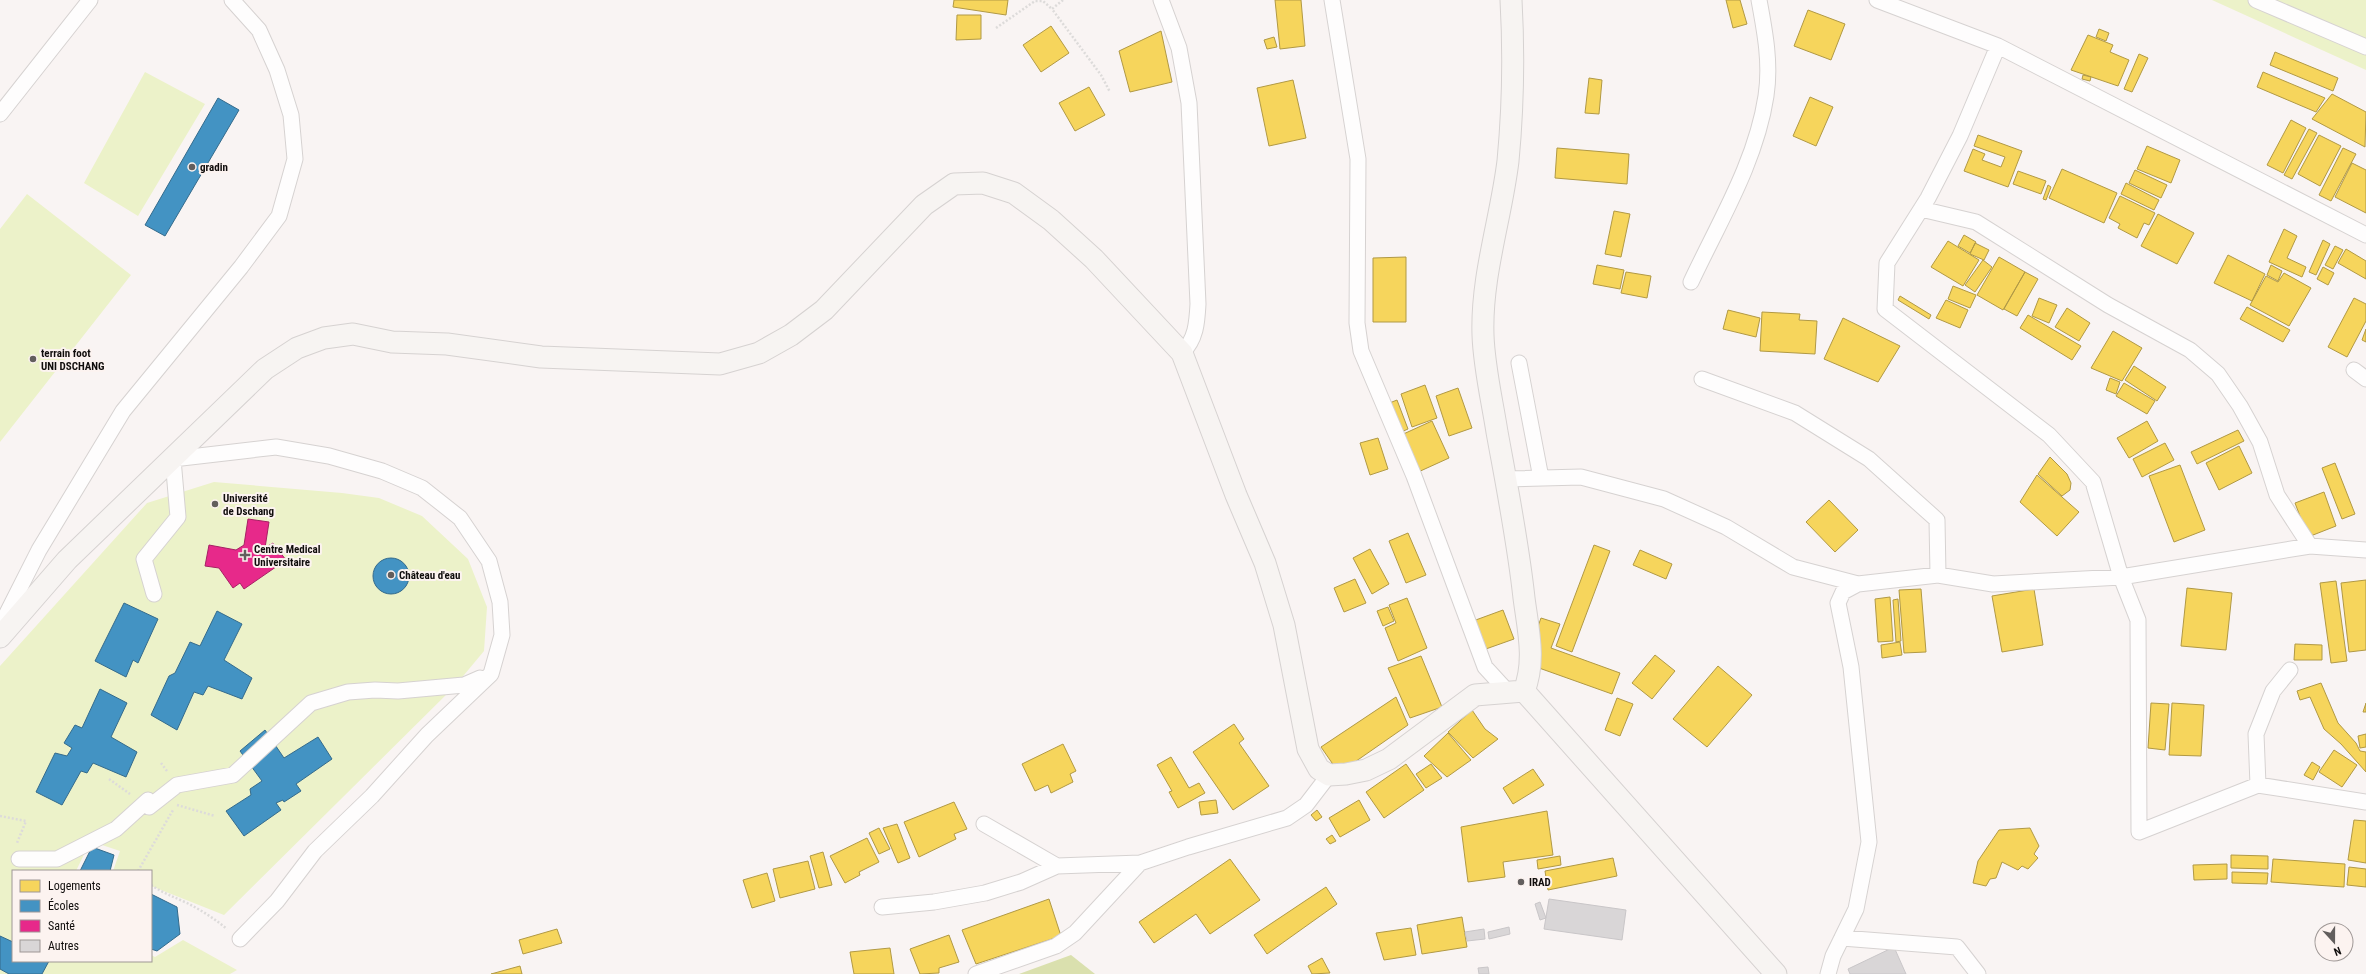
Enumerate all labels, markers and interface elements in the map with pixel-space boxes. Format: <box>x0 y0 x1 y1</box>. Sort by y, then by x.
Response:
place label: gradin <box>200 161 228 174</box>
marker: gradin <box>187 162 197 172</box>
place label: terrain foot UNI DSCHANG <box>41 347 105 373</box>
marker: terrain foot UNI DSCHANG <box>28 354 38 364</box>
place label: Université de Dschang <box>223 492 274 518</box>
marker: Université de Dschang <box>210 499 220 509</box>
place label: Centre Medical Universitaire <box>254 543 321 569</box>
marker: Centre Medical Universitaire <box>239 549 251 561</box>
place label: Château d'eau <box>399 569 460 582</box>
marker: Château d'eau <box>386 570 396 580</box>
legend <box>12 870 152 962</box>
place label: IRAD <box>1529 876 1551 889</box>
marker: IRAD <box>1516 877 1526 887</box>
text: Logements <box>48 879 101 893</box>
text: Écoles <box>48 898 79 913</box>
text: Santé <box>48 919 75 933</box>
north arrow <box>2314 922 2354 962</box>
text: Autres <box>48 939 79 953</box>
text: N <box>2332 944 2343 958</box>

